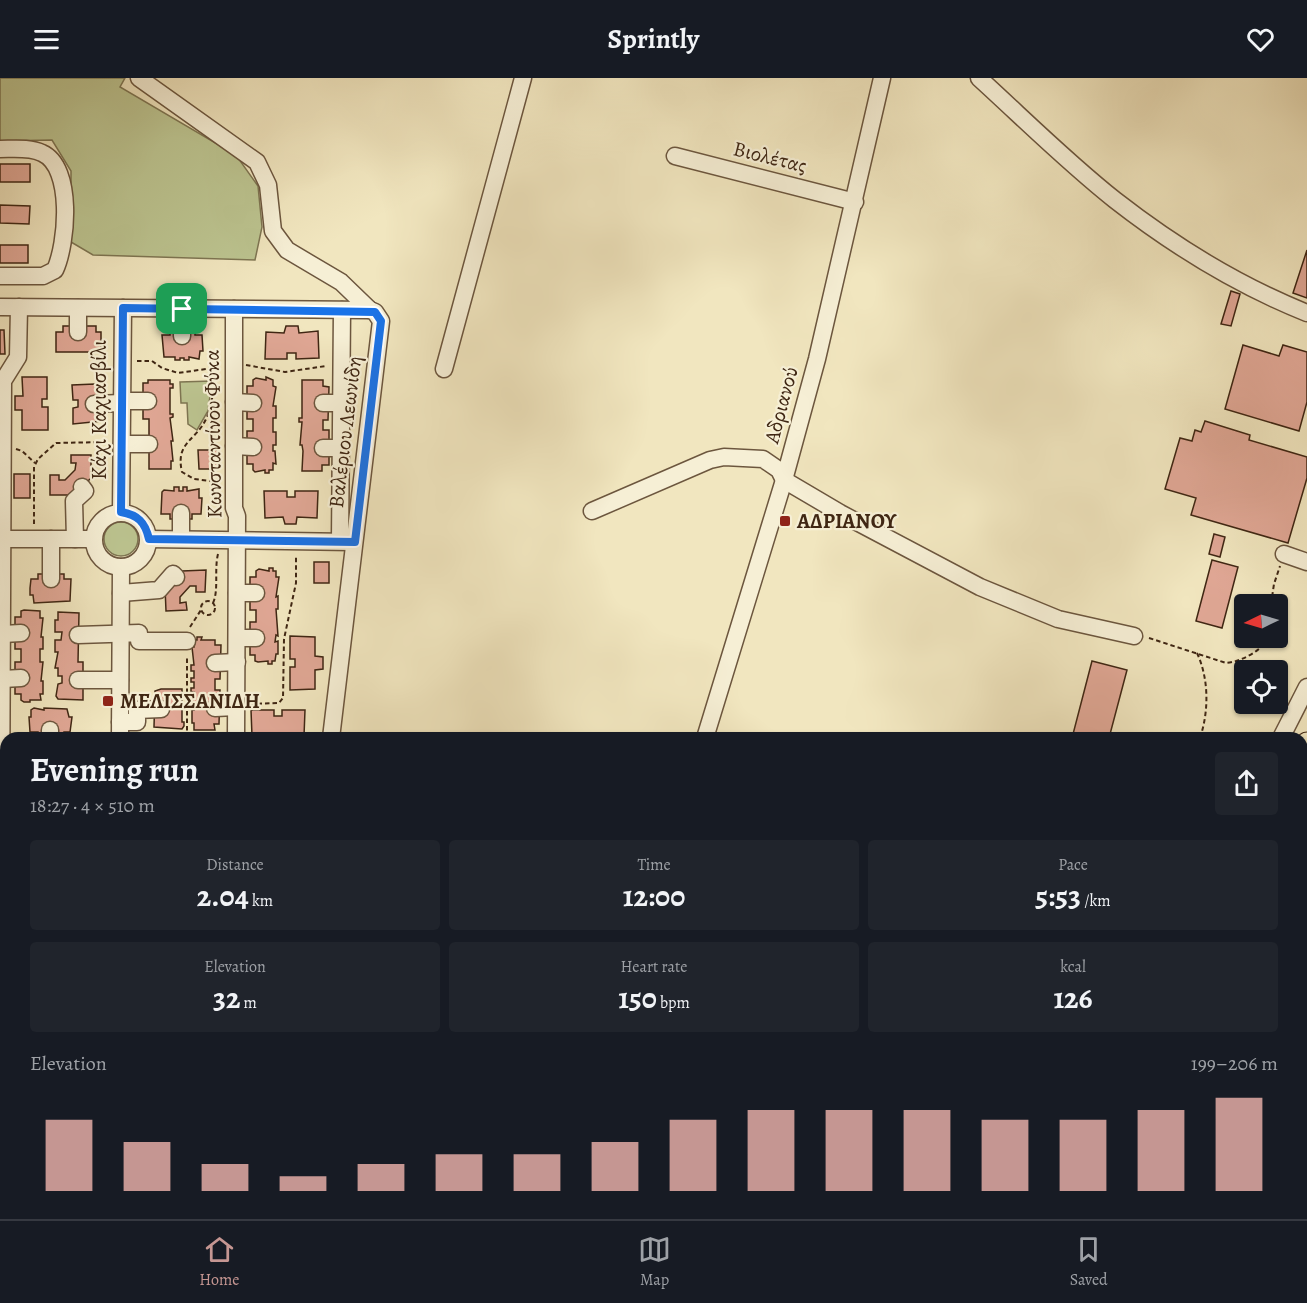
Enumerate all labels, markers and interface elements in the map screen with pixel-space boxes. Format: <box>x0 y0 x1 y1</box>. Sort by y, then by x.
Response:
text: Sprintly <box>608 21 699 57</box>
icon: menu <box>30 23 63 56</box>
icon: heart <box>1244 23 1277 56</box>
street label: Βιολέτας <box>730 134 810 180</box>
pin <box>156 283 207 334</box>
icon: arrive <box>165 292 198 325</box>
street label: Κάχι Καχιασβίλι <box>85 340 113 480</box>
street label: Κωνσταντίνου Φύκα <box>198 349 228 519</box>
street label: Βαλέριου Λεωνίδη <box>322 354 368 510</box>
street label: Αδριανού <box>757 364 805 447</box>
place label: ΑΔΡΙΑΝΟΥ <box>796 507 897 535</box>
marker: ΑΔΡΙΑΝΟΥ <box>778 514 792 528</box>
north arrow <box>1234 594 1288 648</box>
map controls <box>1234 594 1288 714</box>
button: locate <box>1234 660 1288 714</box>
place label: ΜΕΛΙΣΣΑΝΙΔΗ <box>120 687 260 715</box>
marker: ΜΕΛΙΣΣΑΝΙΔΗ <box>101 694 115 708</box>
text: Evening run <box>30 747 199 792</box>
button: share <box>1215 752 1278 815</box>
text: 18:27 · 4 × 510 m <box>30 792 155 819</box>
text: Distance <box>206 854 264 876</box>
text: Time <box>637 854 671 876</box>
text: Pace <box>1058 854 1088 876</box>
text: 2.04 <box>197 876 249 916</box>
text: 12:00 <box>623 876 685 916</box>
text: 5:53 <box>1035 876 1081 916</box>
text: km <box>249 890 273 912</box>
text: /km <box>1081 890 1111 912</box>
text: Elevation <box>204 956 266 978</box>
text: Heart rate <box>621 956 687 978</box>
text: kcal <box>1060 956 1086 978</box>
text: 32 <box>213 978 240 1018</box>
text: 150 <box>618 978 657 1018</box>
text: 126 <box>1053 978 1093 1018</box>
text: m <box>240 992 257 1014</box>
text: bpm <box>657 992 690 1014</box>
text: Elevation <box>30 1050 107 1077</box>
text: 199–206 m <box>1191 1050 1278 1077</box>
tab: Home <box>199 1233 240 1291</box>
tab: Map <box>638 1233 671 1291</box>
tab: Saved <box>1070 1233 1108 1291</box>

